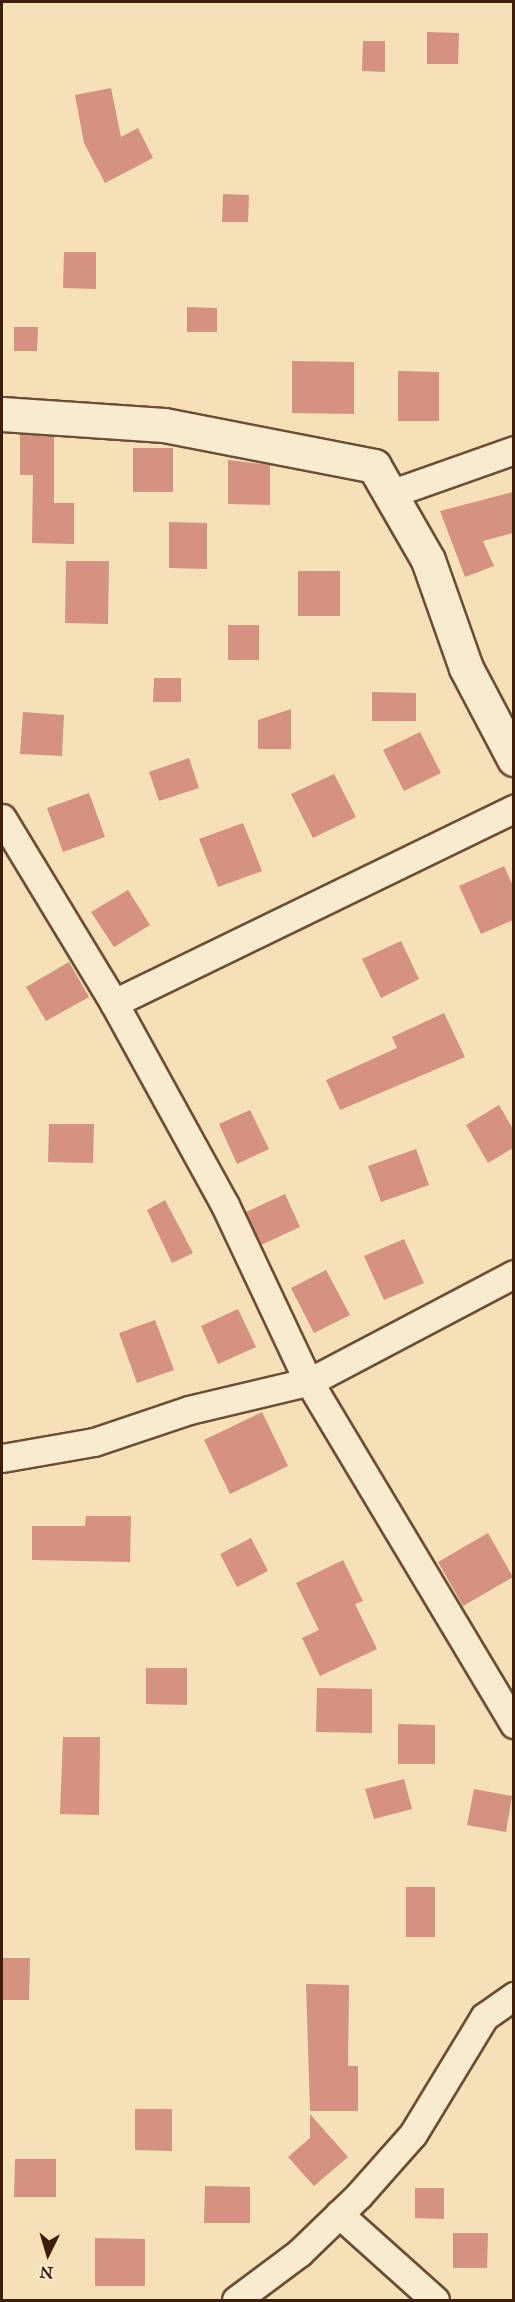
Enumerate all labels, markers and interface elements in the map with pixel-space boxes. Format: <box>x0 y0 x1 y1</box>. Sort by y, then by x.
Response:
north arrow <box>18 2224 78 2284</box>
text: N <box>39 2262 54 2282</box>

